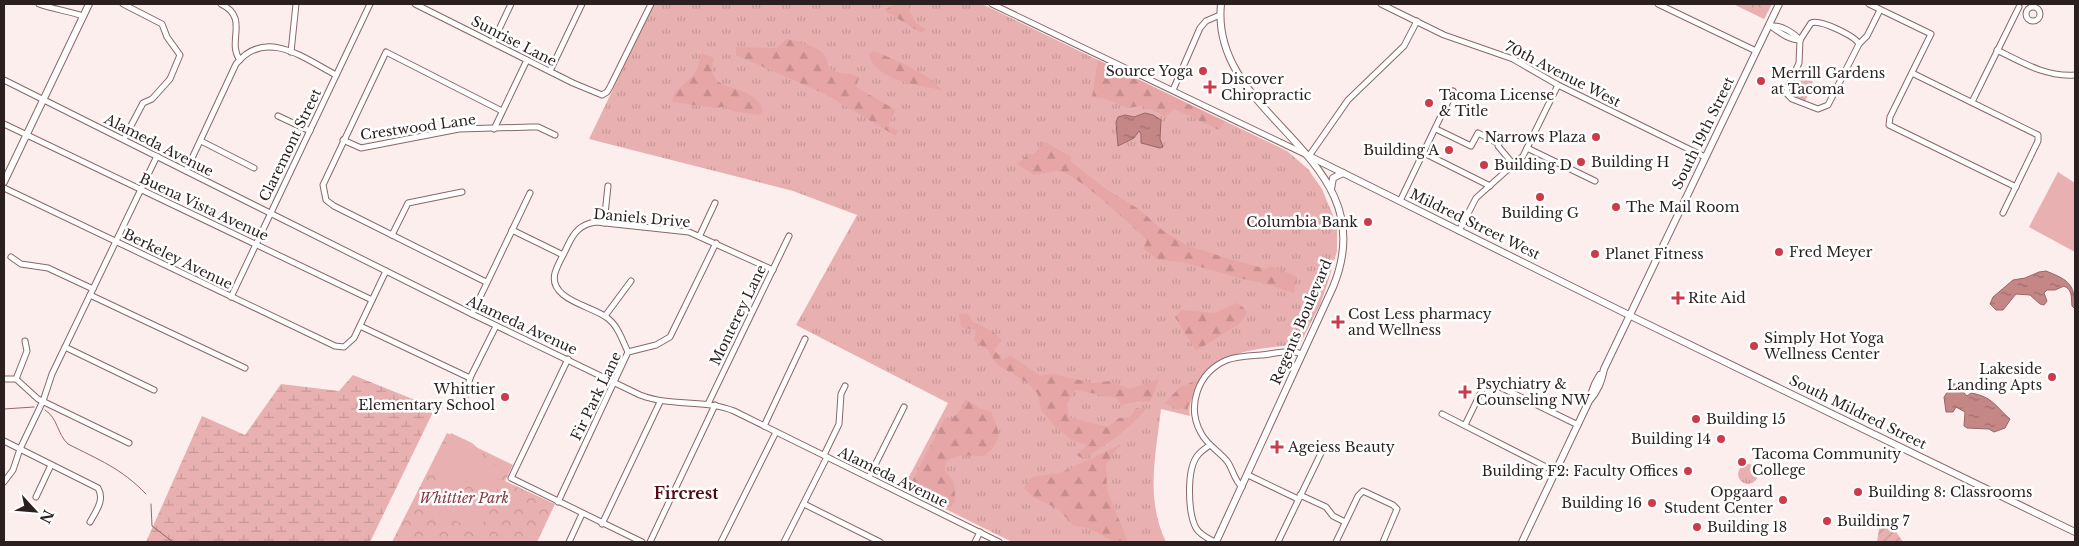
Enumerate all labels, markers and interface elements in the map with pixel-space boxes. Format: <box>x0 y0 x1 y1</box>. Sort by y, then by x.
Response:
street label: Sunrise Lane <box>468 12 560 70</box>
street label: 70th Avenue West <box>1502 37 1624 111</box>
place label: Source Yoga <box>1106 62 1193 80</box>
place label: Merrill Gardens at Tacoma <box>1771 64 1885 98</box>
marker: Source Yoga <box>1197 65 1209 77</box>
place label: Discover Chiropractic <box>1221 70 1312 104</box>
street label: South 19th Street <box>1668 73 1738 192</box>
marker: Merrill Gardens at Tacoma <box>1755 75 1767 87</box>
marker: Discover Chiropractic <box>1203 80 1217 94</box>
street label: Claremont Street <box>255 85 325 204</box>
place label: Tacoma License & Title <box>1439 86 1554 120</box>
marker: Tacoma License & Title <box>1423 97 1435 109</box>
street label: Alameda Avenue <box>101 109 217 180</box>
street label: Crestwood Lane <box>359 110 477 144</box>
place label: Narrows Plaza <box>1484 128 1586 146</box>
marker: Narrows Plaza <box>1590 131 1602 143</box>
place label: Building A <box>1363 141 1439 159</box>
marker: Building A <box>1443 144 1455 156</box>
place label: Building H <box>1591 153 1669 171</box>
place label: Building D <box>1494 156 1572 174</box>
marker: Building H <box>1575 156 1587 168</box>
marker: Building D <box>1478 159 1490 171</box>
street label: Buena Vista Avenue <box>137 169 271 245</box>
street label: Mildred Street West <box>1407 185 1544 264</box>
marker: Building G <box>1534 191 1546 203</box>
place label: The Mail Room <box>1626 198 1740 216</box>
marker: The Mail Room <box>1610 201 1622 213</box>
place label: Building G <box>1501 204 1579 222</box>
street label: Daniels Drive <box>593 205 691 231</box>
place label: Columbia Bank <box>1246 213 1358 231</box>
marker: Columbia Bank <box>1362 216 1374 228</box>
street label: Berkeley Avenue <box>120 225 236 293</box>
place label: Fred Meyer <box>1789 243 1873 261</box>
place label: Planet Fitness <box>1605 245 1704 263</box>
marker: Fred Meyer <box>1773 246 1785 258</box>
marker: Planet Fitness <box>1589 248 1601 260</box>
street label: Regents Boulevard <box>1266 256 1336 387</box>
street label: Monterey Lane <box>706 262 770 368</box>
place label: Rite Aid <box>1688 289 1746 307</box>
street label: Alameda Avenue <box>463 291 580 359</box>
marker: Rite Aid <box>1672 292 1684 304</box>
place label: Cost Less pharmacy and Wellness <box>1348 305 1492 339</box>
marker: Cost Less pharmacy and Wellness <box>1332 316 1344 328</box>
place label: Simply Hot Yoga Wellness Center <box>1763 329 1884 363</box>
marker: Simply Hot Yoga Wellness Center <box>1748 340 1760 352</box>
street label: Fir Park Lane <box>567 349 625 443</box>
place label: Lakeside Landing Apts <box>1947 360 2042 394</box>
street label: South Mildred Street <box>1786 371 1930 453</box>
marker: Lakeside Landing Apts <box>2046 371 2058 383</box>
place label: Psychiatry & Counseling NW <box>1476 375 1591 409</box>
place label: Whittier Elementary School <box>358 380 495 414</box>
marker: Psychiatry & Counseling NW <box>1458 385 1472 399</box>
marker: Whittier Elementary School <box>499 391 511 403</box>
place label: Building 15 <box>1706 410 1786 428</box>
marker: Building 15 <box>1690 413 1702 425</box>
place label: Building 14 <box>1631 430 1711 448</box>
marker: Building 14 <box>1715 433 1727 445</box>
place label: Ageiess Beauty <box>1287 438 1395 456</box>
marker: Ageiess Beauty <box>1270 440 1284 454</box>
street label: Alameda Avenue <box>834 442 951 511</box>
place label: Tacoma Community College <box>1752 445 1901 479</box>
marker: Tacoma Community College <box>1736 456 1748 468</box>
place label: Building F2: Faculty Offices <box>1482 462 1678 480</box>
marker: Building F2: Faculty Offices <box>1682 465 1694 477</box>
district label: Fircrest <box>654 483 719 503</box>
place label: Opgaard Student Center <box>1664 483 1774 517</box>
place label: Building 8: Classrooms <box>1868 483 2032 501</box>
north arrow <box>10 486 60 536</box>
marker: Building 8: Classrooms <box>1852 486 1864 498</box>
park label: Whittier Park <box>419 489 509 507</box>
place label: Building 16 <box>1561 494 1642 512</box>
marker: Opgaard Student Center <box>1777 494 1789 506</box>
marker: Building 16 <box>1646 497 1658 509</box>
text: N <box>36 507 58 527</box>
place label: Building 7 <box>1837 512 1910 530</box>
marker: Building 7 <box>1821 515 1833 527</box>
place label: Building 18 <box>1707 518 1787 536</box>
marker: Building 18 <box>1691 521 1703 533</box>

